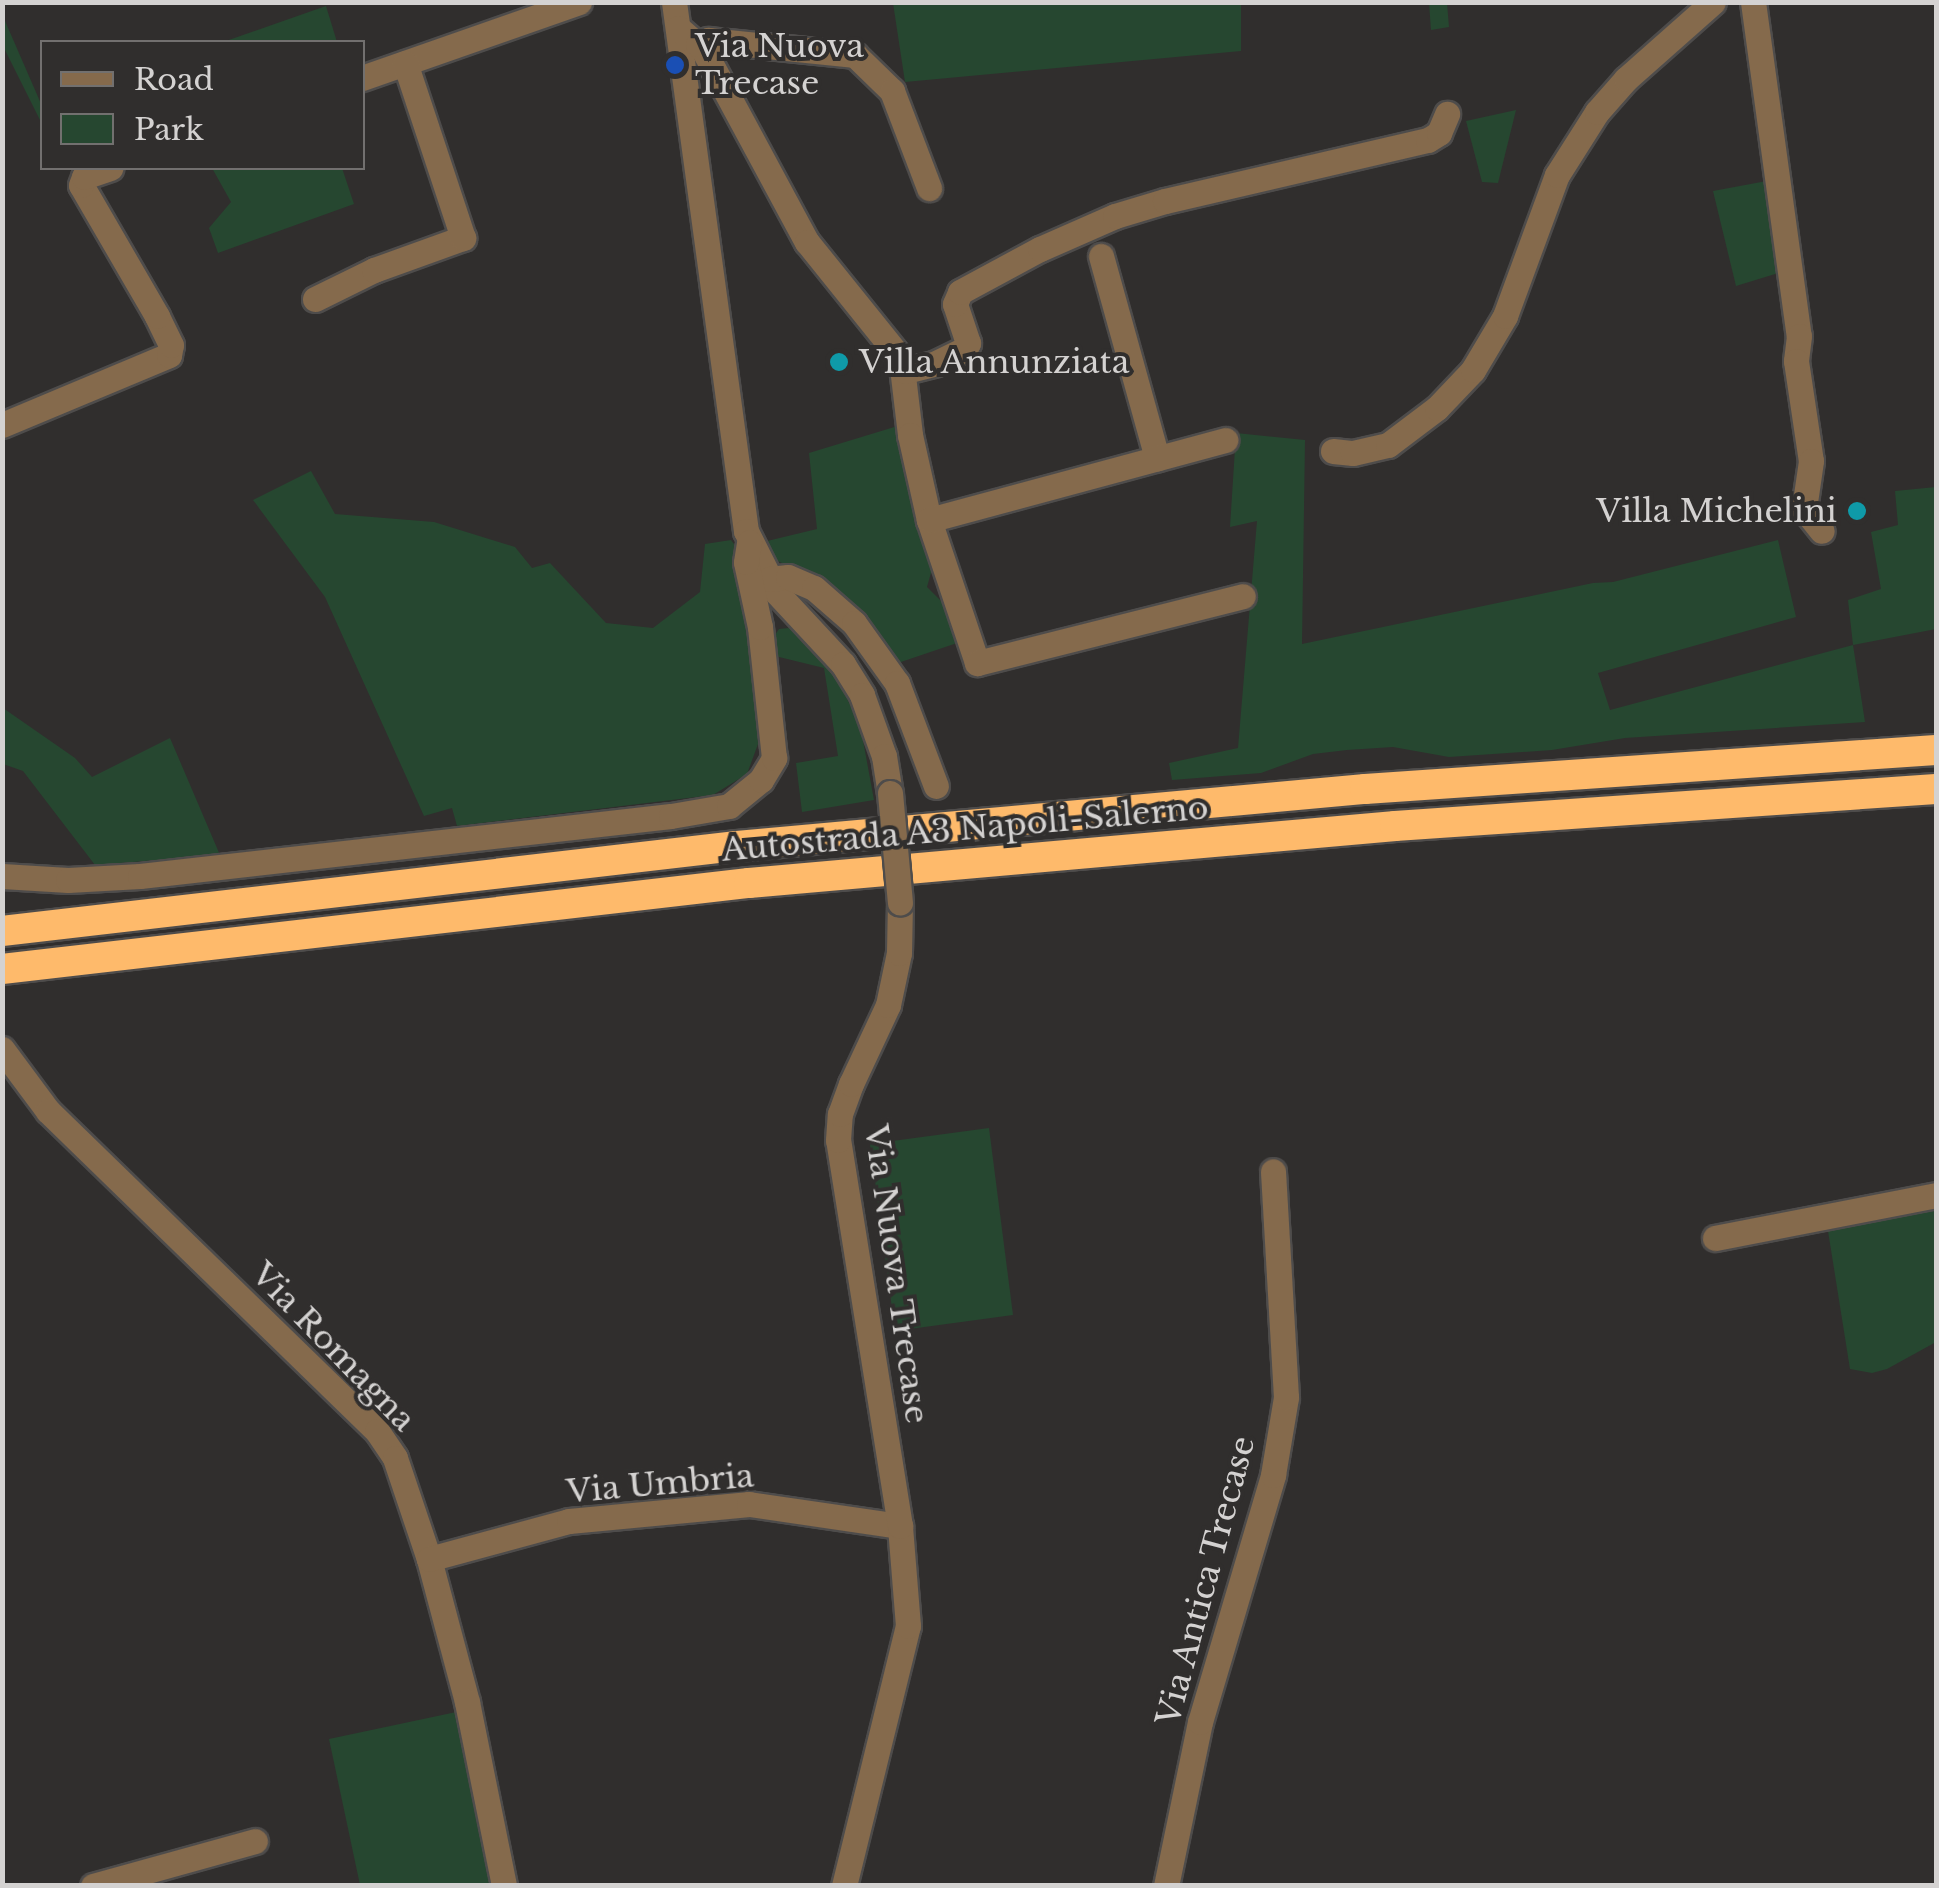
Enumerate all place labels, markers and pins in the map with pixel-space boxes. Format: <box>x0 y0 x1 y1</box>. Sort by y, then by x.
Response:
place label: Via Nuova Trecase <box>695 28 864 103</box>
marker: Via Nuova Trecase <box>664 54 686 76</box>
place label: Villa Annunziata <box>859 343 1131 381</box>
marker: Villa Annunziata <box>828 351 850 373</box>
place label: Villa Michelini <box>1596 492 1837 530</box>
marker: Villa Michelini <box>1846 500 1868 522</box>

